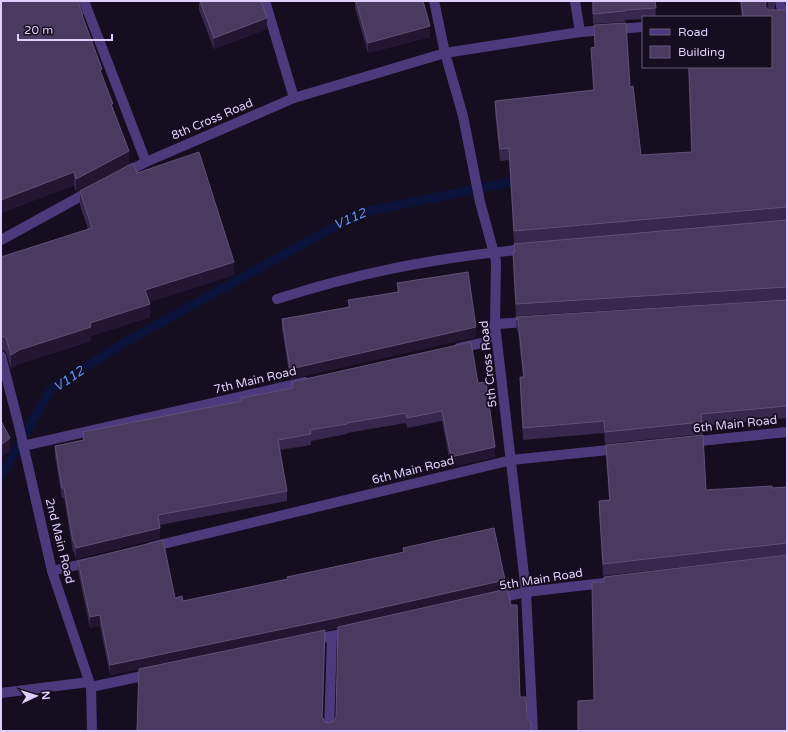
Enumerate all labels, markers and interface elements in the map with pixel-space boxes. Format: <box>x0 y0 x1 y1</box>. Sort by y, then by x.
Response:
scale bar <box>18 16 112 42</box>
legend <box>642 16 772 68</box>
text: 20 m <box>24 23 53 37</box>
text: Road <box>678 25 708 39</box>
text: Building <box>678 45 725 59</box>
street label: 8th Cross Road <box>169 95 255 143</box>
water label: V112 <box>331 204 370 233</box>
street label: 5th Cross Road <box>476 320 500 408</box>
water label: V112 <box>51 362 89 395</box>
street label: 7th Main Road <box>212 364 298 396</box>
street label: 6th Main Road <box>692 413 778 435</box>
street label: 6th Main Road <box>370 453 456 487</box>
street label: 2nd Main Road <box>43 497 77 585</box>
street label: 5th Main Road <box>498 565 584 593</box>
north arrow <box>16 676 56 716</box>
text: N <box>39 690 52 700</box>

